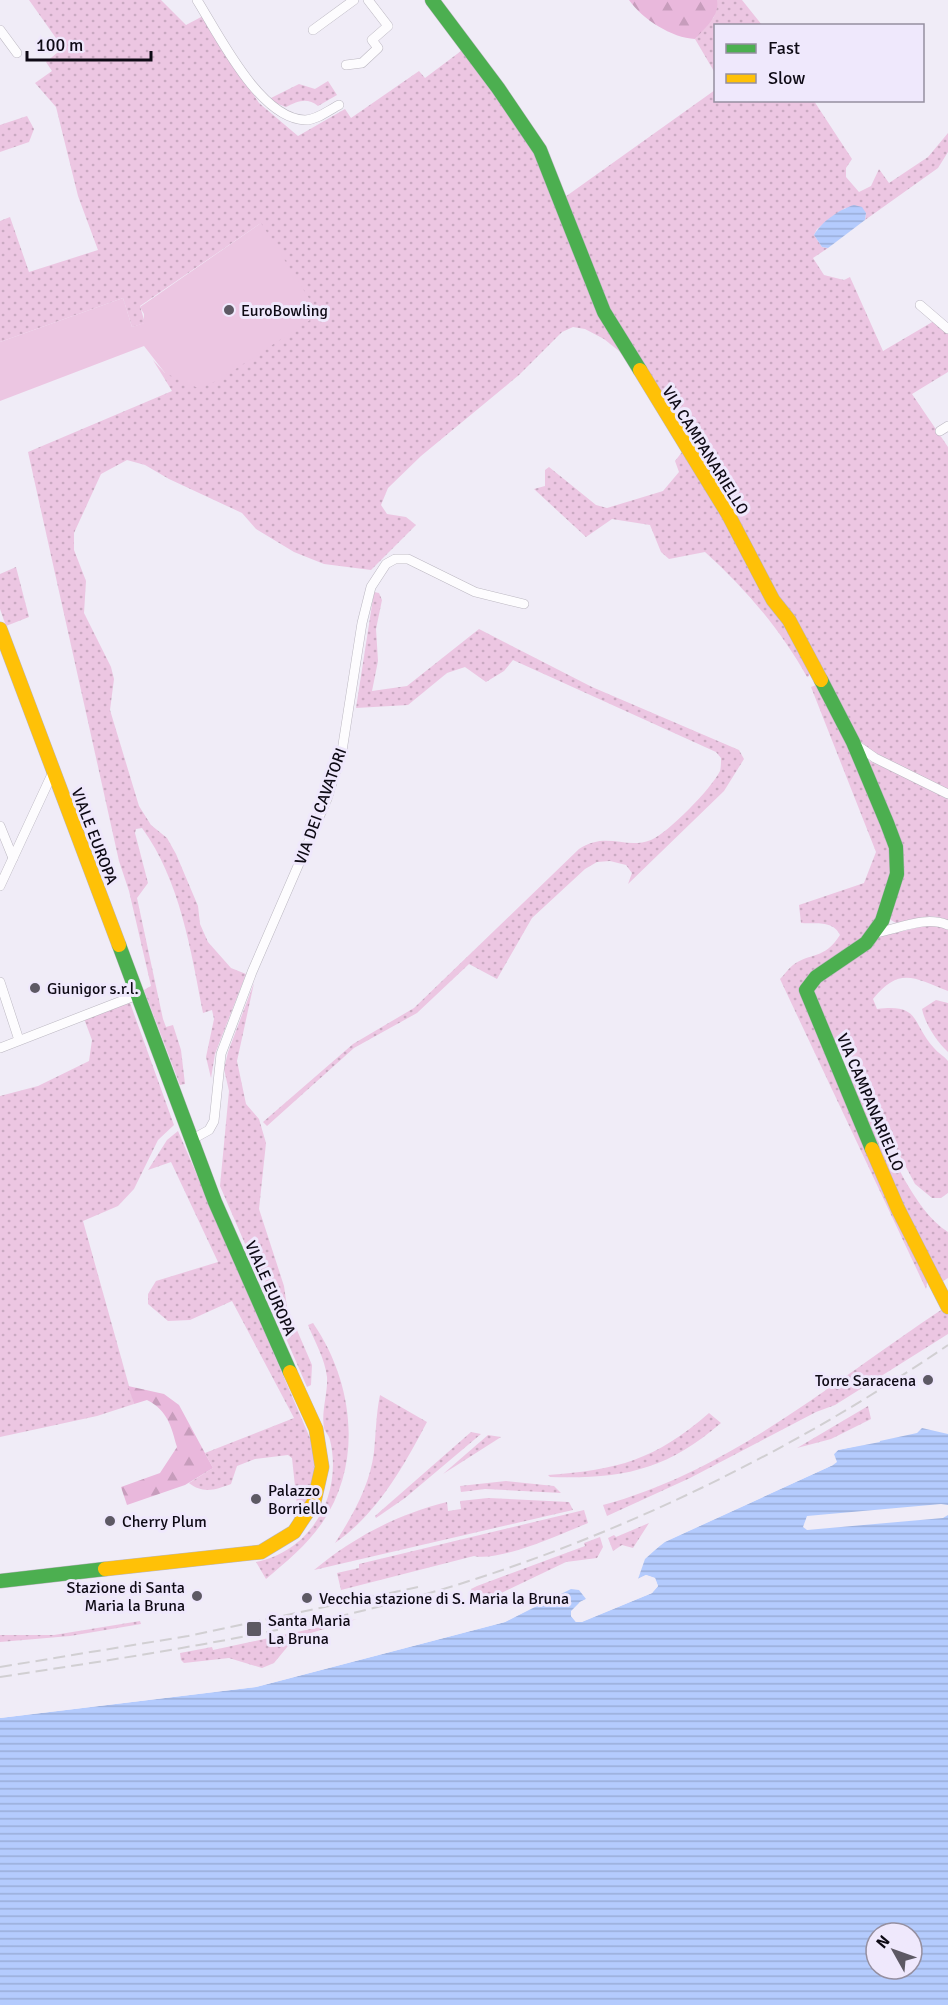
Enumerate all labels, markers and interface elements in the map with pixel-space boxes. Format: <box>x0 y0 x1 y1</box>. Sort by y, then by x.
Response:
scale bar <box>27 24 152 62</box>
legend <box>714 24 924 102</box>
text: 100 m <box>36 34 83 56</box>
text: Fast <box>768 37 800 59</box>
text: Slow <box>768 67 805 89</box>
place label: EuroBowling <box>241 301 328 321</box>
marker: EuroBowling <box>222 303 236 317</box>
street label: VIA CAMPANARIELLO <box>657 382 753 519</box>
street label: VIA DEI CAVATORI <box>291 745 351 868</box>
street label: VIALE EUROPA <box>66 785 122 888</box>
place label: Giunigor s.r.l. <box>47 979 139 999</box>
marker: Giunigor s.r.l. <box>28 981 42 995</box>
street label: VIA CAMPANARIELLO <box>832 1030 908 1174</box>
street label: VIALE EUROPA <box>240 1238 300 1339</box>
place label: Torre Saracena <box>815 1371 916 1391</box>
marker: Torre Saracena <box>921 1373 935 1387</box>
place label: Palazzo Borriello <box>268 1481 328 1519</box>
marker: Palazzo Borriello <box>249 1492 263 1506</box>
place label: Cherry Plum <box>122 1512 207 1532</box>
marker: Cherry Plum <box>103 1514 117 1528</box>
place label: Stazione di Santa Maria la Bruna <box>67 1578 185 1616</box>
marker: Stazione di Santa Maria la Bruna <box>190 1589 204 1603</box>
place label: Vecchia stazione di S. Maria la Bruna <box>319 1589 569 1609</box>
marker: Vecchia stazione di S. Maria la Bruna <box>300 1591 314 1605</box>
place label: Santa Maria La Bruna <box>268 1611 351 1649</box>
marker: Santa Maria La Bruna <box>245 1620 263 1638</box>
north arrow <box>864 1921 924 1981</box>
text: N <box>872 1931 895 1953</box>

